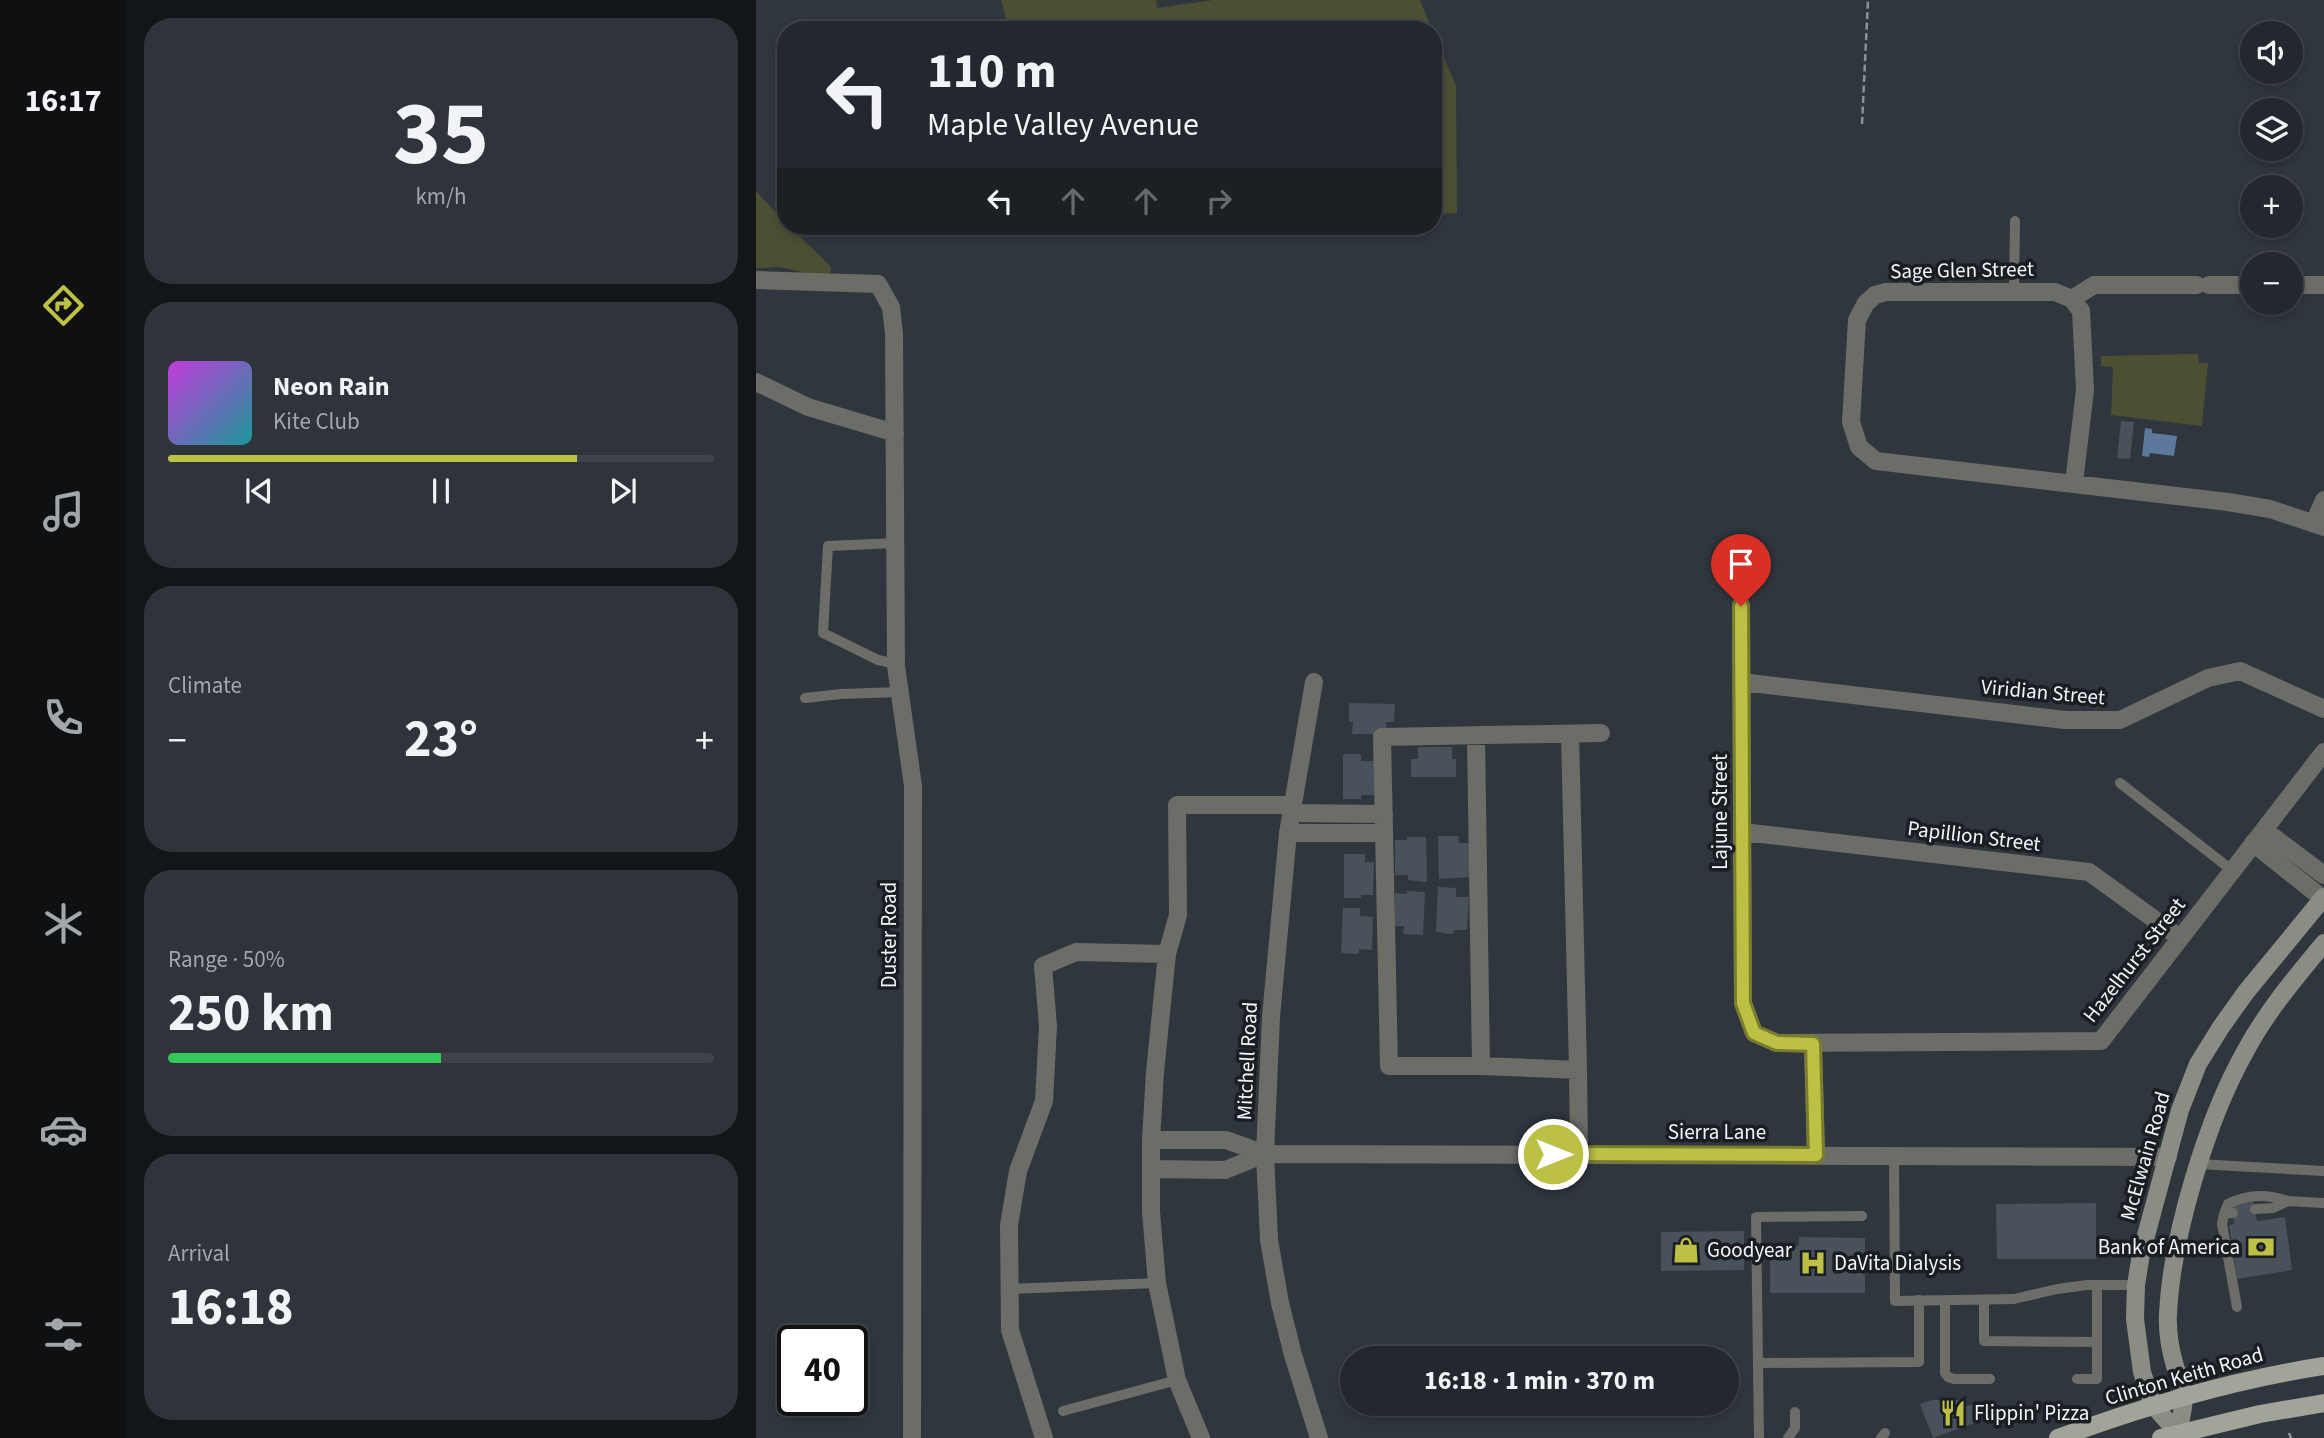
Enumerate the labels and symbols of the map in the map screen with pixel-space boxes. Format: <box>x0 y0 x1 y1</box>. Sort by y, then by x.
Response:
street label: Sage Glen Street <box>1890 254 2034 286</box>
pin <box>1711 534 1771 606</box>
street label: Viridian Street <box>1980 672 2106 712</box>
street label: Lajune Street <box>1705 754 1735 870</box>
street label: Papillion Street <box>1906 813 2042 859</box>
street label: Duster Road <box>874 882 904 988</box>
street label: Hazelhurst Street <box>2076 891 2192 1029</box>
street label: Mitchell Road <box>1229 1001 1265 1121</box>
street label: McElwain Road <box>2112 1088 2178 1224</box>
position arrow <box>1516 1117 1590 1191</box>
street label: Sierra Lane <box>1668 1117 1766 1147</box>
place label: Bank of America <box>2098 1232 2240 1262</box>
bank icon: Bank of America <box>2246 1232 2276 1262</box>
shop icon: Goodyear <box>1671 1235 1701 1265</box>
place label: Goodyear <box>1707 1235 1793 1265</box>
hospital icon: DaVita Dialysis <box>1798 1248 1828 1278</box>
place label: DaVita Dialysis <box>1834 1248 1961 1278</box>
speed limit sign: 40 <box>777 1325 868 1416</box>
street label: Clinton Keith Road <box>2101 1339 2267 1413</box>
restaurant icon: Flippin' Pizza <box>1938 1398 1968 1428</box>
place label: Flippin' Pizza <box>1974 1398 2089 1428</box>

